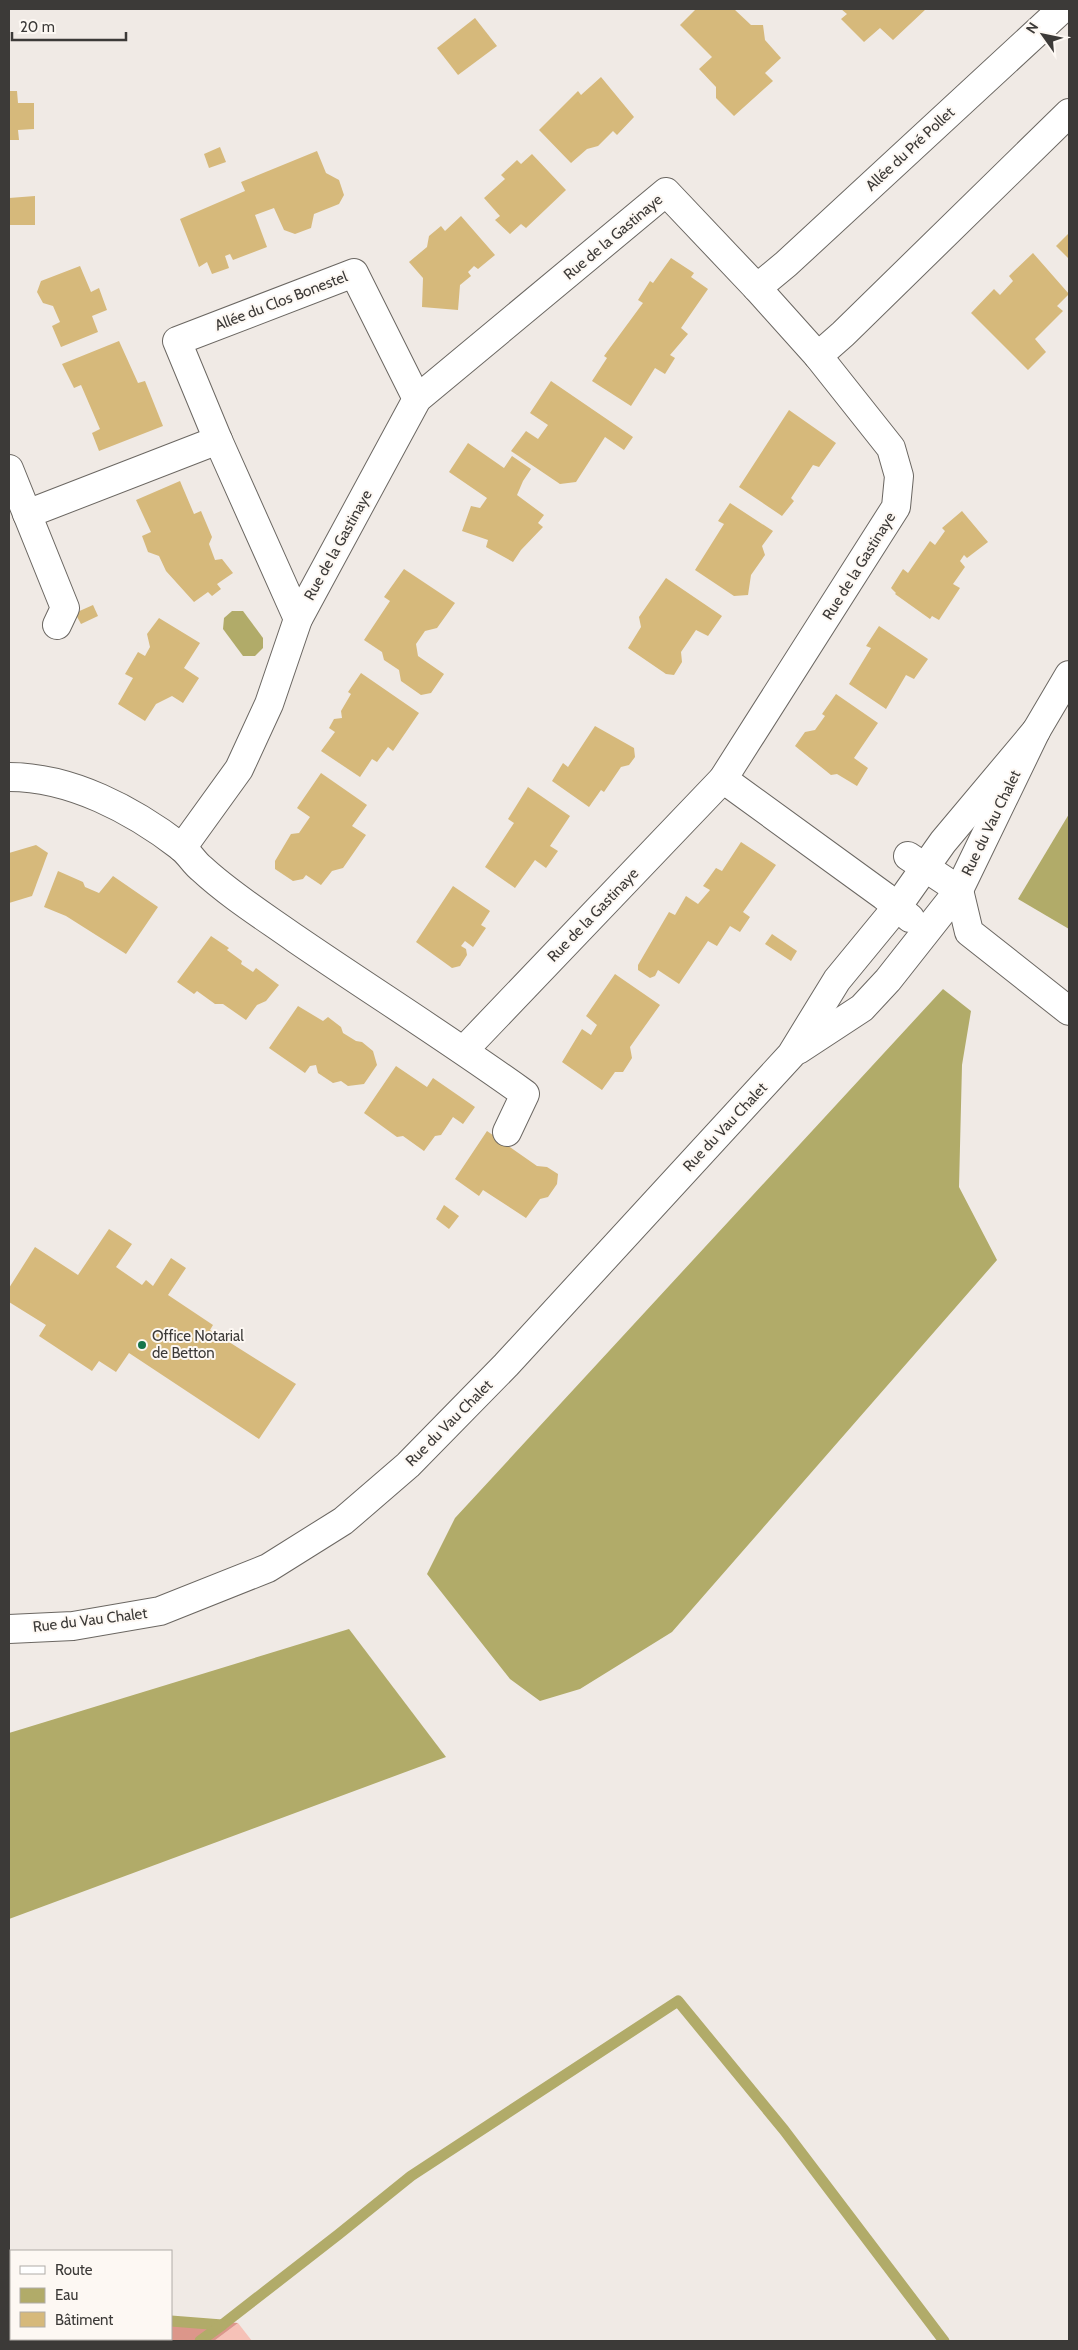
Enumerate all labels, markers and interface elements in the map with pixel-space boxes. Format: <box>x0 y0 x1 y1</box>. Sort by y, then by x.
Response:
scale bar <box>12 10 126 42</box>
north arrow <box>1018 10 1068 60</box>
text: 20 m <box>20 18 55 36</box>
text: N <box>1022 19 1042 37</box>
street label: Allée du Pré Pollet <box>862 103 958 195</box>
street label: Rue de la Gastinaye <box>560 190 666 284</box>
street label: Allée du Clos Bonestel <box>212 267 350 335</box>
street label: Rue de la Gastinaye <box>300 486 376 603</box>
street label: Rue de la Gastinaye <box>819 509 899 623</box>
street label: Rue du Vau Chalet <box>958 767 1024 879</box>
street label: Rue de la Gastinaye <box>544 864 643 966</box>
street label: Rue du Vau Chalet <box>679 1079 771 1175</box>
place label: Office Notarial de Betton <box>152 1327 244 1362</box>
marker: Office Notarial de Betton <box>136 1339 148 1351</box>
street label: Rue du Vau Chalet <box>402 1376 496 1470</box>
street label: Rue du Vau Chalet <box>32 1604 148 1636</box>
legend <box>10 2250 172 2340</box>
text: Route <box>55 2261 93 2279</box>
text: Eau <box>55 2286 78 2304</box>
text: Bâtiment <box>55 2311 113 2329</box>

